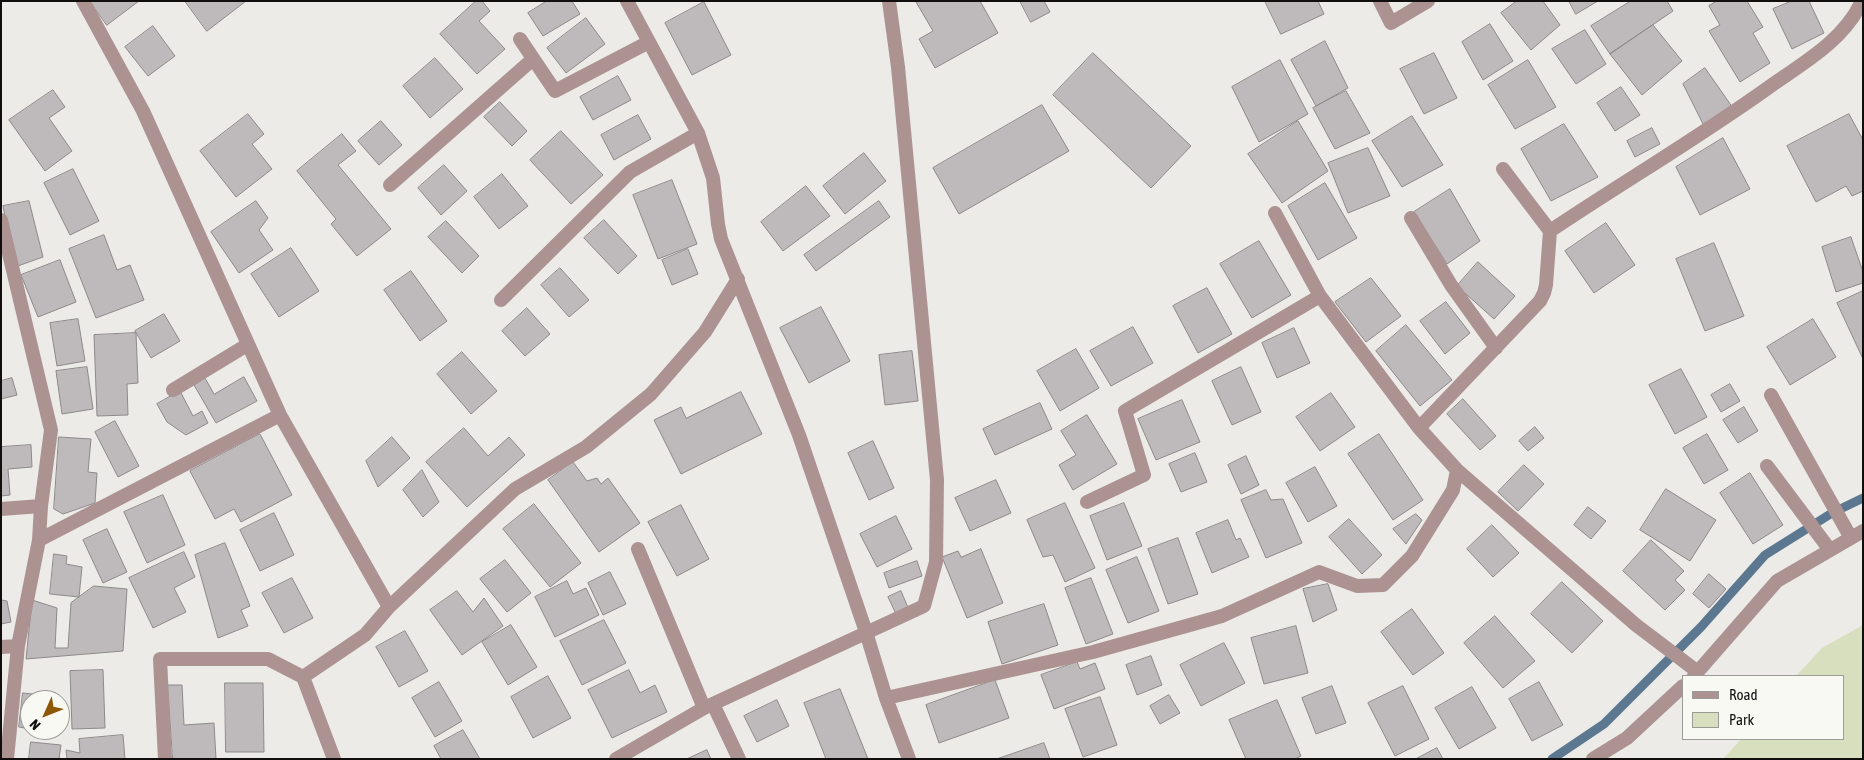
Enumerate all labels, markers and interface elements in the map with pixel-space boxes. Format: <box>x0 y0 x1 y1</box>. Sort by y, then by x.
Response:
legend <box>1682 675 1844 740</box>
text: Road <box>1729 686 1758 703</box>
north arrow <box>20 690 70 740</box>
text: Park <box>1729 711 1754 728</box>
text: N <box>26 716 44 733</box>

